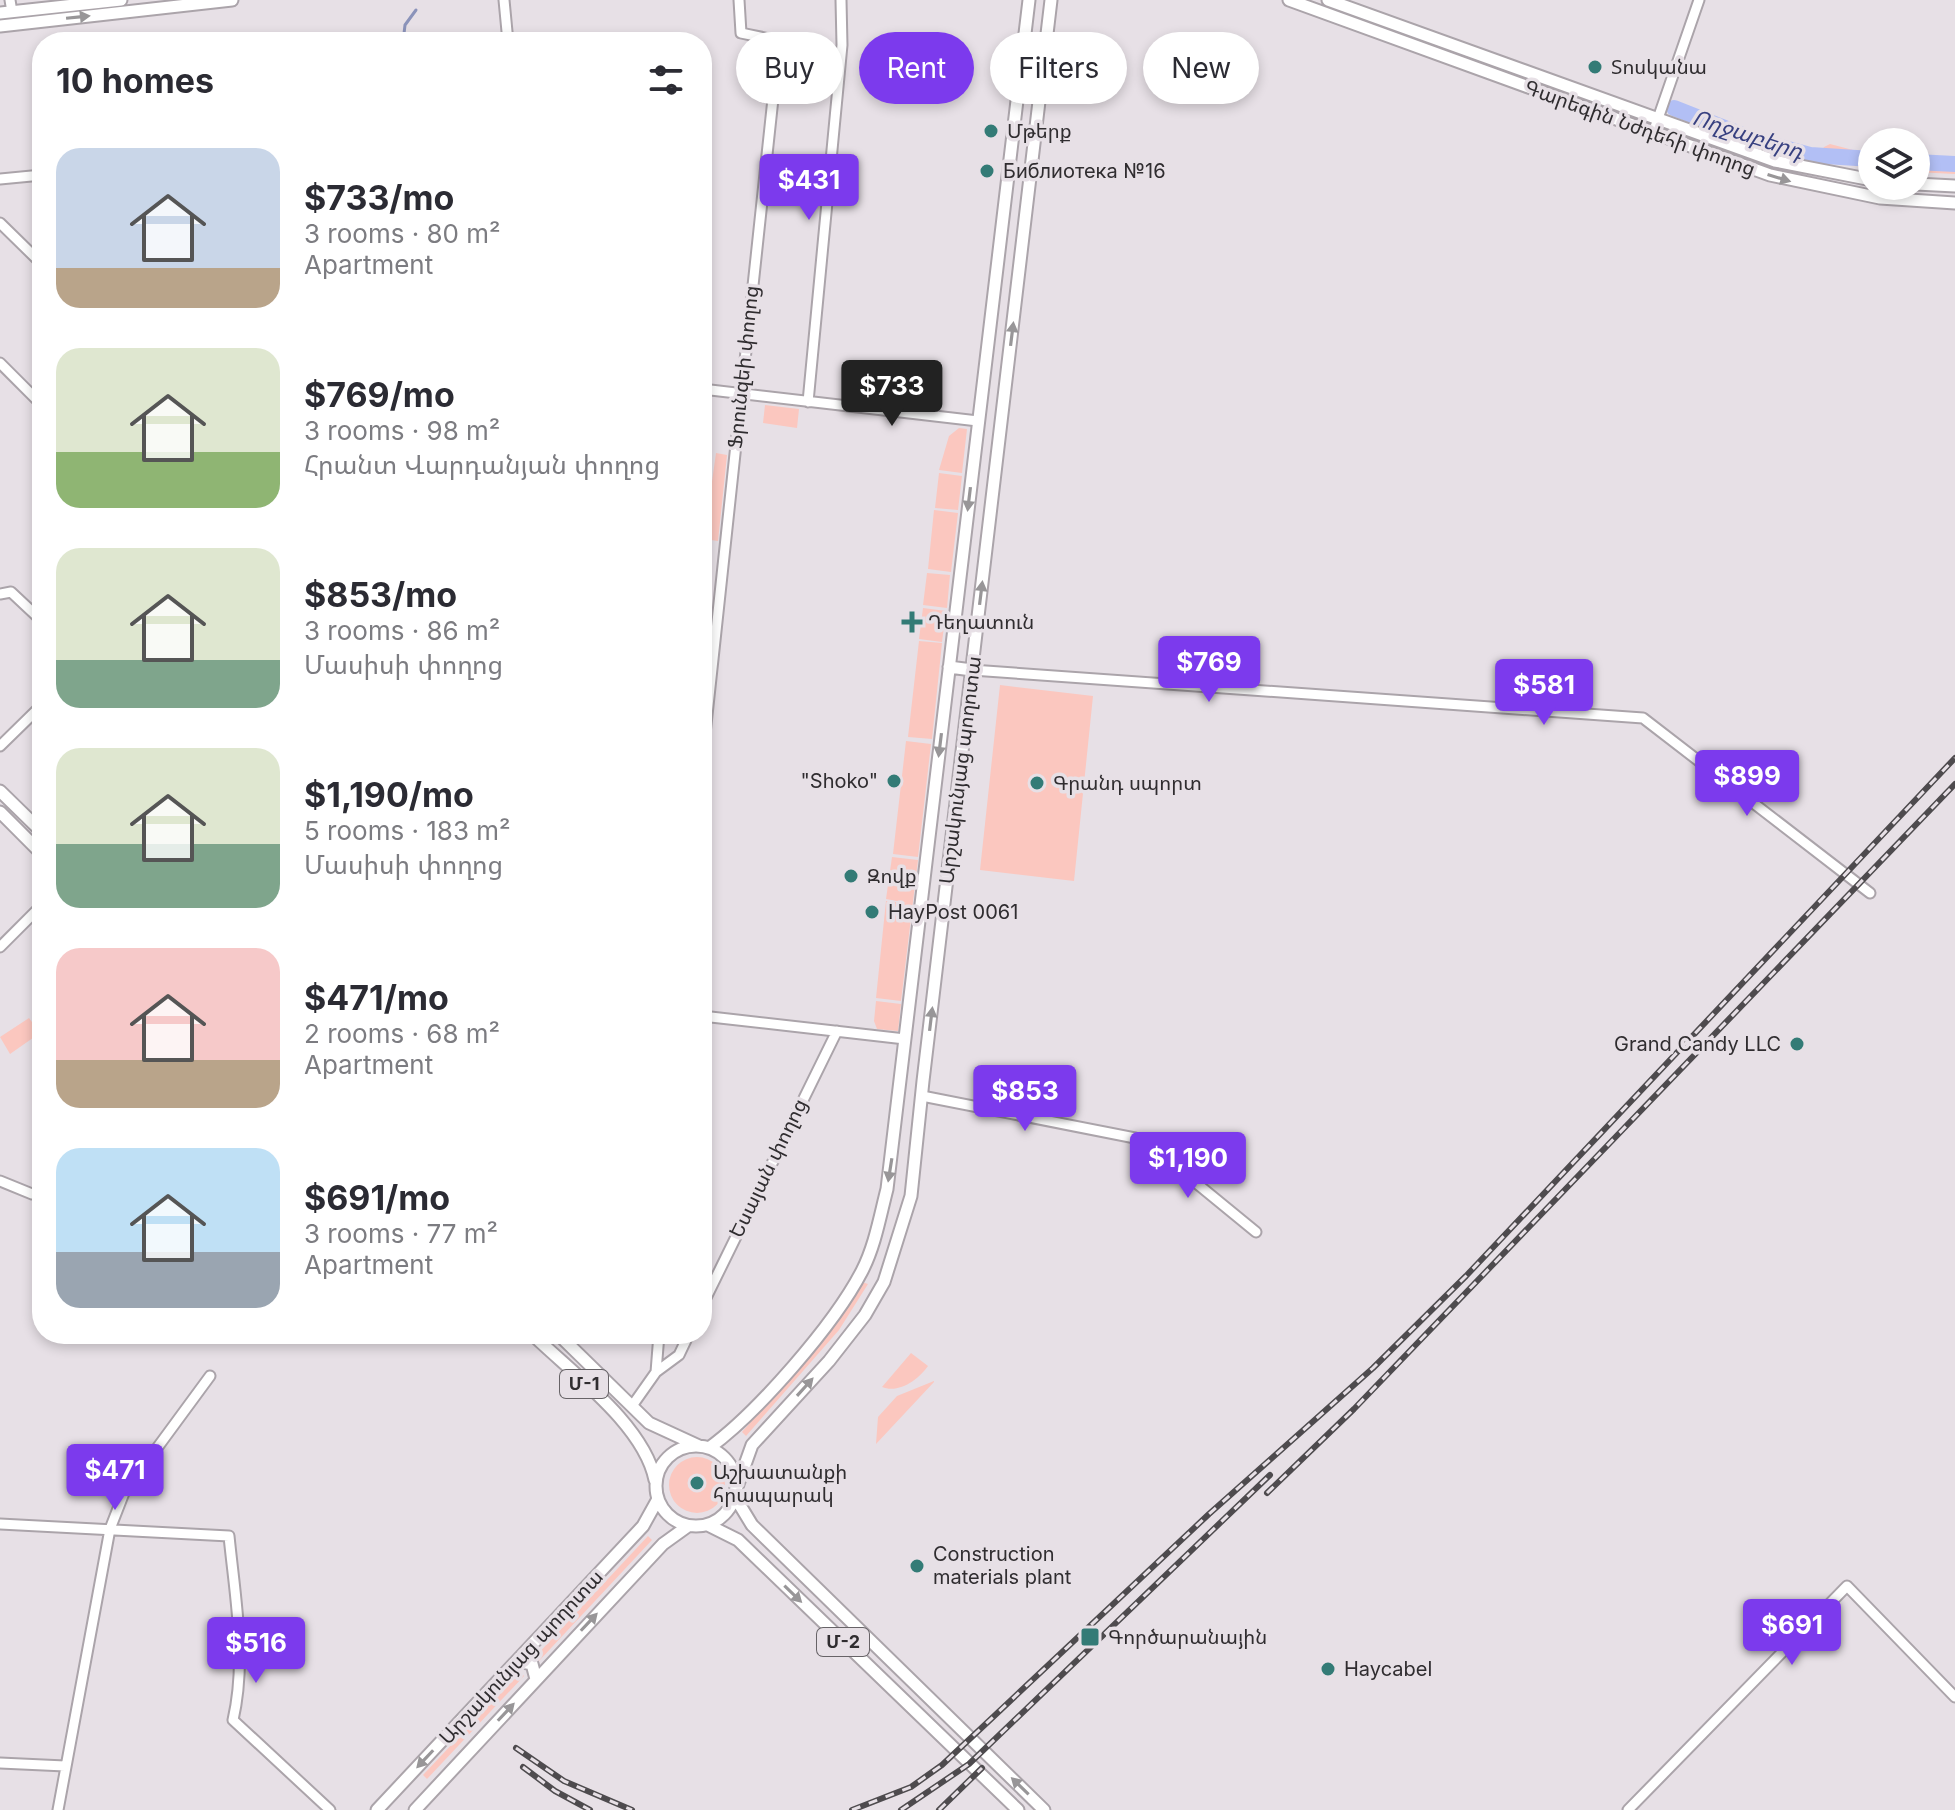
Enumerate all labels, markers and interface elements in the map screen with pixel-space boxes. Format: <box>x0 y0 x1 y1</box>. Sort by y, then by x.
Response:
one-way arrow <box>65 11 90 24</box>
chip: Buy <box>736 32 843 104</box>
chip: Rent <box>859 32 974 104</box>
chip: Filters <box>990 32 1127 104</box>
chip: New <box>1143 32 1259 104</box>
place label: Տոսկանա <box>1611 55 1707 79</box>
icon: filters <box>644 58 688 102</box>
marker: Տոսկանա <box>1586 58 1604 76</box>
text: 10 homes <box>56 60 214 101</box>
street label: Գարեգին Նժդեհի փողոց <box>1521 75 1759 181</box>
water label: Ողջաբերդ <box>1689 104 1808 165</box>
place label: Մթերք <box>1007 119 1072 143</box>
marker: Մթերք <box>982 122 1000 140</box>
map controls <box>1858 128 1930 200</box>
button: layers <box>1858 128 1930 200</box>
pin: $431 <box>762 154 856 222</box>
place label: Библиотека №16 <box>1003 159 1166 183</box>
marker: Библиотека №16 <box>978 162 996 180</box>
text: $431 <box>778 164 840 195</box>
one-way arrow <box>1768 172 1792 184</box>
text: $733/mo <box>304 177 454 218</box>
icon: home <box>120 180 216 276</box>
text: 3 rooms · 80 m² <box>304 218 501 249</box>
text: Apartment <box>304 249 433 280</box>
street label: Ֆրունզեի փողոց <box>723 284 763 450</box>
one-way arrow <box>1005 321 1018 346</box>
pin: $733 <box>845 360 939 428</box>
text: $733 <box>859 370 925 401</box>
text: $769/mo <box>304 374 455 415</box>
icon: home <box>120 380 216 476</box>
text: 3 rooms · 98 m² <box>304 415 500 446</box>
text: Հրանտ Վարդանյան փողոց <box>304 449 660 480</box>
one-way arrow <box>962 487 975 512</box>
text: $853/mo <box>304 574 457 615</box>
icon: home <box>120 580 216 676</box>
one-way arrow <box>975 580 988 605</box>
place label: Դեղատուն <box>928 610 1034 634</box>
marker: Դեղատուն <box>903 613 921 631</box>
text: 3 rooms · 86 m² <box>304 615 500 646</box>
pin: $769 <box>1162 636 1256 704</box>
text: $769 <box>1176 646 1242 677</box>
text: Մասիսի փողոց <box>304 649 503 680</box>
street label: Արշակունյաց պողոտա <box>934 655 986 885</box>
pin: $581 <box>1497 659 1591 727</box>
text: $581 <box>1513 669 1575 700</box>
one-way arrow <box>933 733 946 758</box>
pin: $899 <box>1700 750 1794 818</box>
text: $899 <box>1713 760 1781 791</box>
place label: "Shoko" <box>800 769 878 793</box>
place label: Գրանդ սպորտ <box>1053 771 1202 795</box>
marker: "Shoko" <box>885 772 903 790</box>
text: $1,190/mo <box>304 774 474 815</box>
marker: Գրանդ սպորտ <box>1028 774 1046 792</box>
icon: home <box>120 780 216 876</box>
text: 5 rooms · 183 m² <box>304 815 511 846</box>
text: Մասիսի փողոց <box>304 849 503 880</box>
place label: Զովք <box>867 864 917 888</box>
marker: Զովք <box>842 867 860 885</box>
place label: HayPost 0061 <box>888 900 1018 924</box>
marker: HayPost 0061 <box>863 903 881 921</box>
text: $471/mo <box>304 977 449 1018</box>
icon: home <box>120 980 216 1076</box>
one-way arrow <box>924 1006 937 1031</box>
text: 2 rooms · 68 m² <box>304 1018 500 1049</box>
place label: Grand Candy LLC <box>1614 1032 1781 1056</box>
marker: Grand Candy LLC <box>1788 1035 1806 1053</box>
text: Apartment <box>304 1049 433 1080</box>
pin: $853 <box>978 1065 1072 1133</box>
text: $853 <box>991 1075 1059 1106</box>
street label: Եսայան փողոց <box>724 1095 812 1241</box>
pin: $1,190 <box>1123 1132 1253 1200</box>
text: $1,190 <box>1148 1142 1228 1173</box>
one-way arrow <box>883 1158 896 1183</box>
text: $691/mo <box>304 1177 450 1218</box>
icon: home <box>120 1180 216 1276</box>
text: 3 rooms · 77 m² <box>304 1218 498 1249</box>
text: Apartment <box>304 1249 433 1280</box>
road number: Մ-1 <box>560 1370 608 1398</box>
one-way arrow <box>796 1378 814 1397</box>
pin: $471 <box>68 1444 162 1512</box>
text: $471 <box>85 1454 145 1485</box>
place label: Աշխատանքի հրապարակ <box>713 1460 847 1507</box>
marker: Աշխատանքի հրապարակ <box>688 1474 706 1492</box>
place label: Construction materials plant <box>933 1542 1072 1589</box>
marker: Construction materials plant <box>908 1557 926 1575</box>
street label: Արշակունյաց պողոտա <box>434 1565 608 1749</box>
one-way arrow <box>783 1584 802 1603</box>
pin: $691 <box>1745 1599 1839 1667</box>
text: $691 <box>1761 1609 1823 1640</box>
one-way arrow <box>580 1613 598 1632</box>
pin: $516 <box>209 1617 303 1685</box>
place label: Գործարանային <box>1108 1625 1267 1649</box>
marker: Գործարանային <box>1079 1626 1101 1648</box>
text: $516 <box>225 1627 287 1658</box>
road number: Մ-2 <box>817 1628 869 1656</box>
place label: Haycabel <box>1344 1657 1432 1681</box>
marker: Haycabel <box>1319 1660 1337 1678</box>
one-way arrow <box>496 1703 514 1722</box>
one-way arrow <box>417 1749 435 1768</box>
one-way arrow <box>1011 1778 1030 1796</box>

